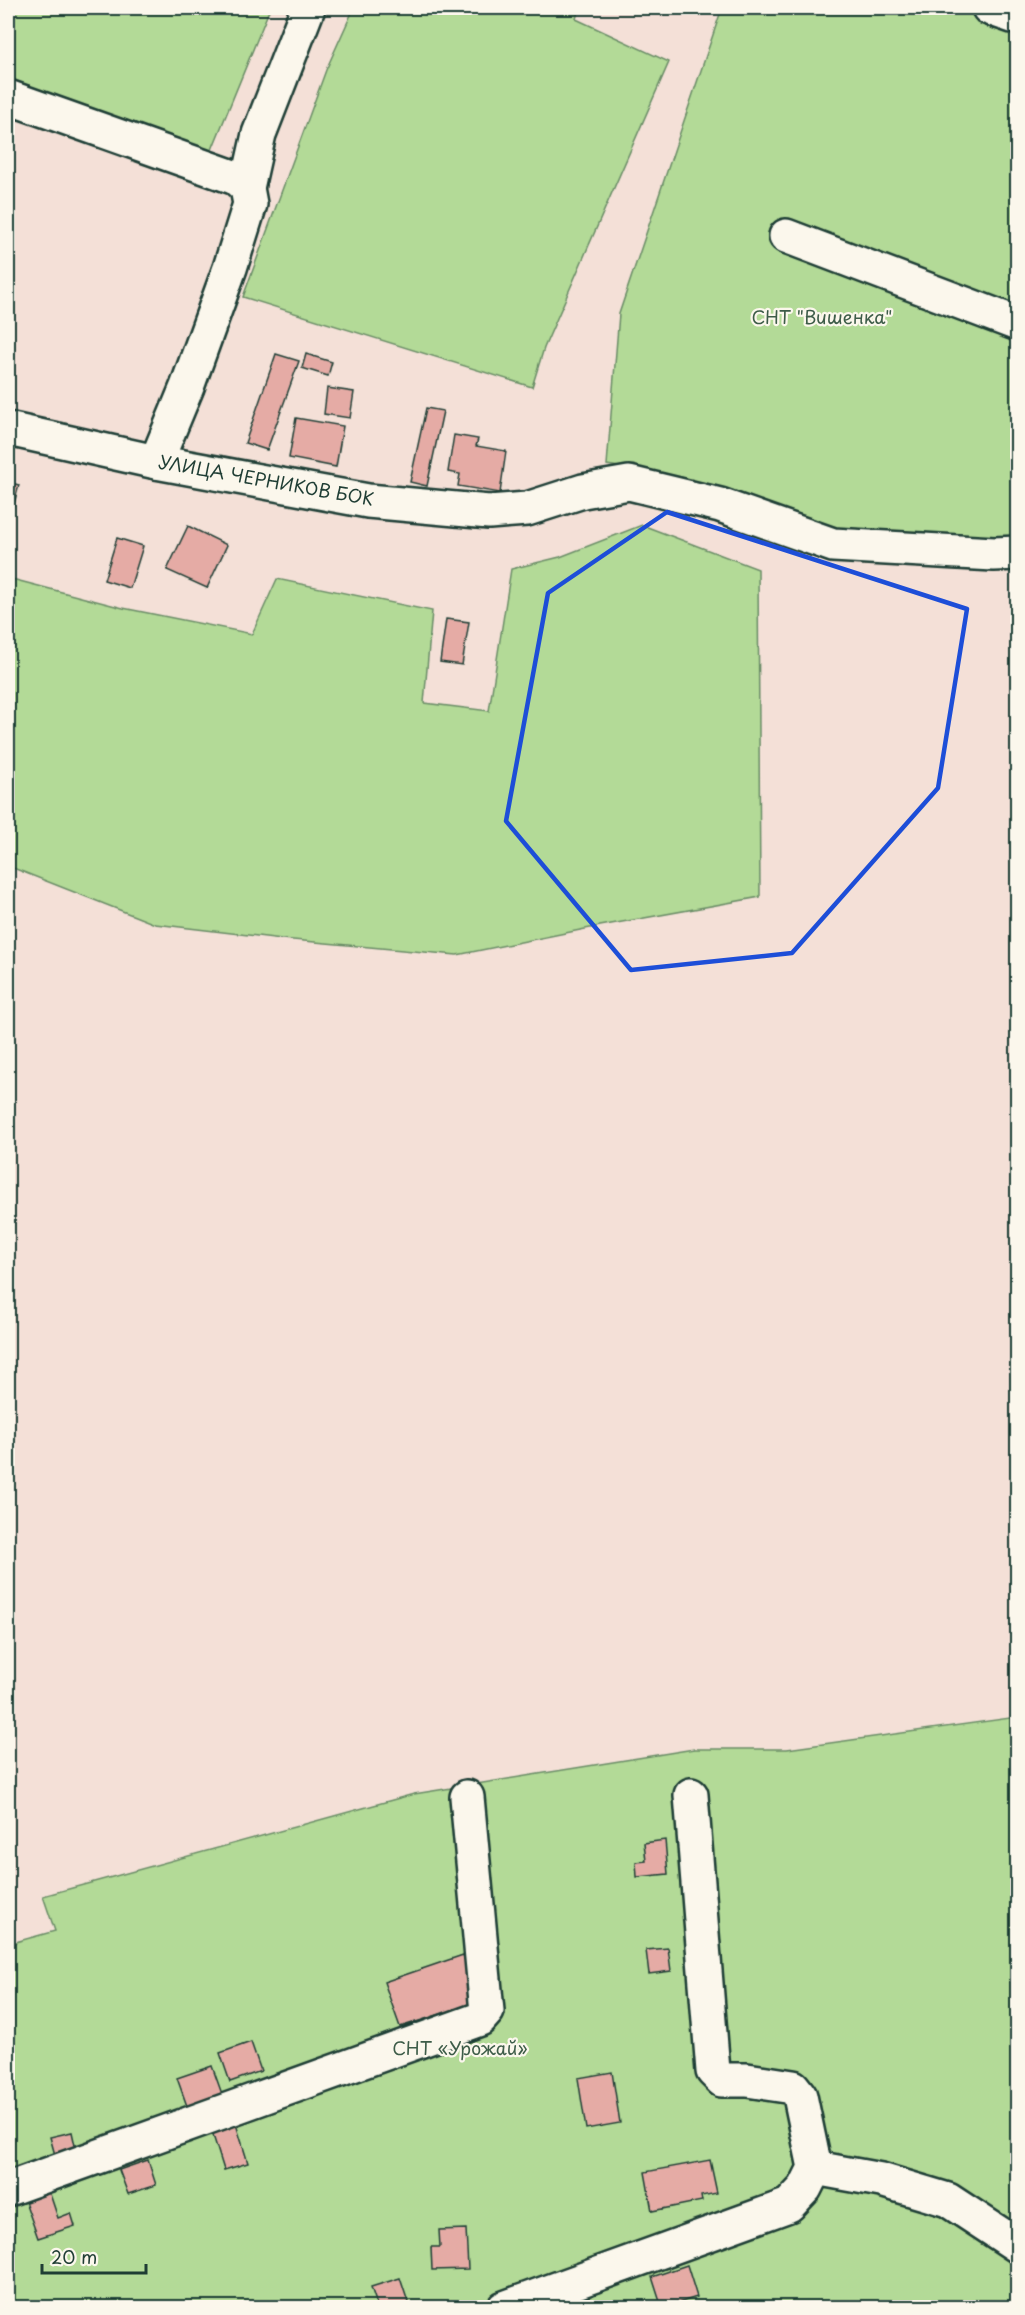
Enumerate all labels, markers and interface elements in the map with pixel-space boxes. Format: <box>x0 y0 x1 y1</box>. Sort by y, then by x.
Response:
park label: СНТ "Вишенка" <box>751 303 893 330</box>
street label: УЛИЦА ЧЕРНИКОВ БОК <box>157 447 376 512</box>
park label: СНТ «Урожай» <box>392 2034 528 2061</box>
scale bar <box>42 2237 146 2275</box>
text: 20 m <box>51 2243 97 2270</box>

